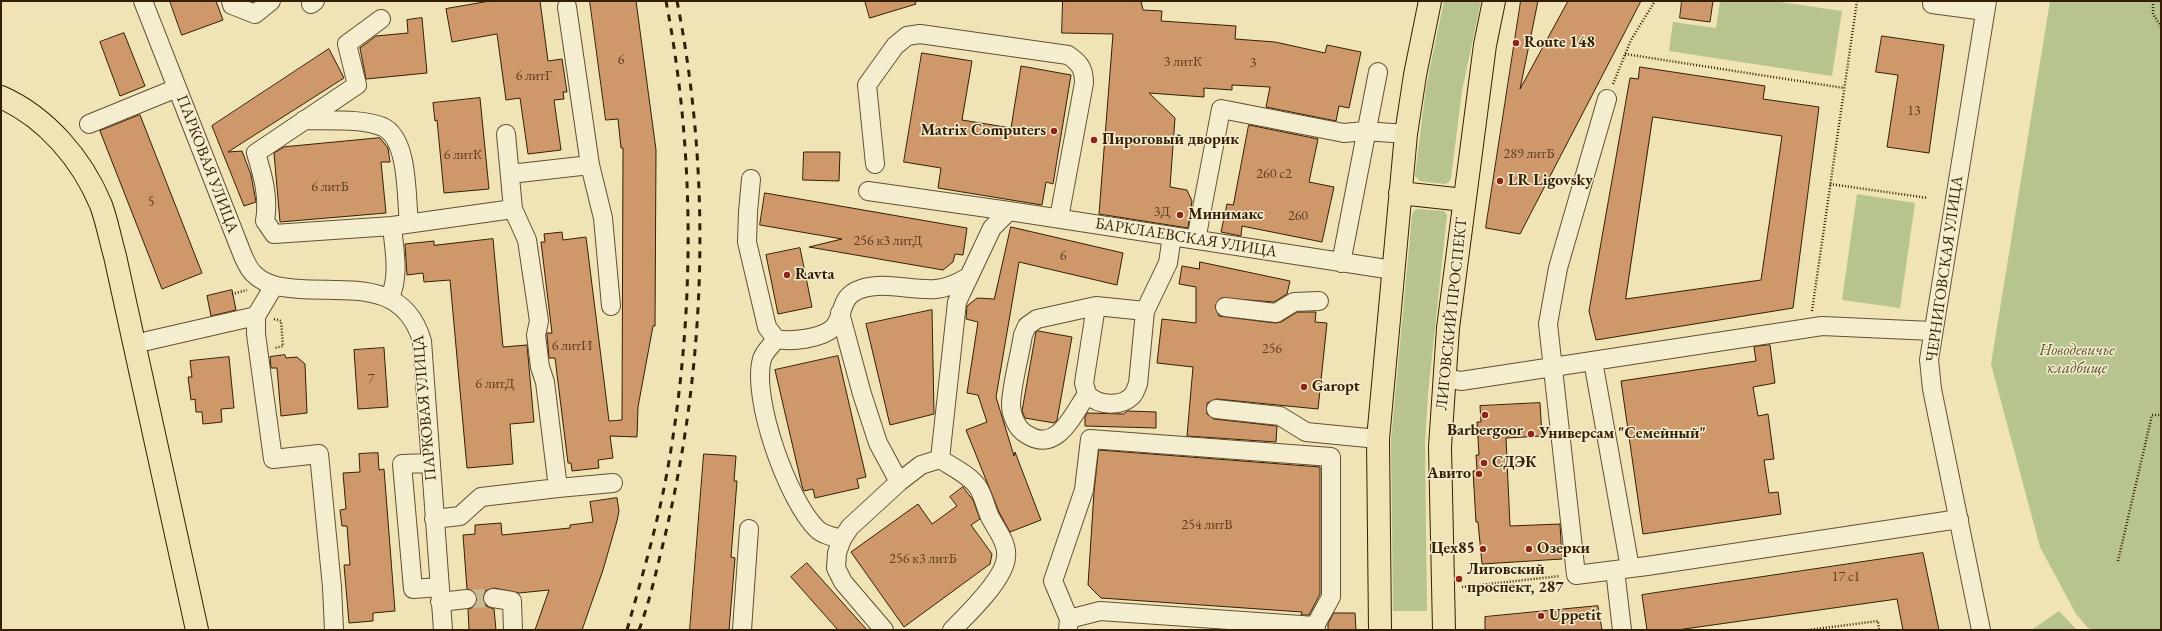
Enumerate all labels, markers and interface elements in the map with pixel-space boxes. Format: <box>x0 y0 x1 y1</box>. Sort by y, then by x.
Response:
place label: Route 148 <box>1524 33 1595 53</box>
marker: Route 148 <box>1511 38 1521 48</box>
house number: 6 <box>618 52 624 68</box>
house number: 3 литК <box>1164 54 1202 70</box>
house number: 3 <box>1250 55 1256 71</box>
house number: 6 литГ <box>516 68 552 84</box>
street label: ПАРКОВАЯ УЛИЦА <box>172 92 242 236</box>
house number: 13 <box>1907 103 1921 119</box>
place label: Matrix Computers <box>920 121 1046 141</box>
marker: Matrix Computers <box>1049 126 1059 136</box>
place label: Пироговый дворик <box>1102 130 1239 150</box>
marker: Пироговый дворик <box>1089 135 1099 145</box>
house number: 289 литБ <box>1503 146 1555 162</box>
house number: 6 литК <box>444 147 482 163</box>
house number: 260 с2 <box>1256 166 1292 182</box>
place label: LR Ligovsky <box>1508 171 1593 191</box>
street label: ЧЕРНИГОВСКАЯ УЛИЦА <box>1922 175 1968 363</box>
marker: LR Ligovsky <box>1495 176 1505 186</box>
house number: 6 литБ <box>311 179 349 195</box>
house number: 5 <box>148 194 154 210</box>
house number: 3Д <box>1154 204 1170 220</box>
place label: Минимакс <box>1188 205 1264 225</box>
house number: 260 <box>1288 208 1308 224</box>
marker: Минимакс <box>1175 210 1185 220</box>
street label: БАРКЛАЕВСКАЯ УЛИЦА <box>1094 214 1278 262</box>
street label: ЛИГОВСКИЙ ПРОСПЕКТ <box>1432 217 1472 411</box>
house number: 256 к3 литД <box>854 233 922 249</box>
house number: 6 <box>1060 248 1066 264</box>
place label: Ravta <box>795 265 835 285</box>
marker: Ravta <box>782 270 792 280</box>
street label: ПАРКОВАЯ УЛИЦА <box>409 334 441 482</box>
house number: 6 литИ <box>552 338 592 354</box>
house number: 256 <box>1262 341 1282 357</box>
park label: Новодевичье кладбище <box>2039 341 2115 379</box>
house number: 7 <box>368 371 374 387</box>
house number: 6 литД <box>475 376 515 392</box>
place label: Garopt <box>1312 377 1360 397</box>
marker: Garopt <box>1299 382 1309 392</box>
marker: Barbergoor <box>1480 410 1490 420</box>
place label: Barbergoor <box>1447 421 1523 441</box>
place label: Универсам "Семейный" <box>1539 424 1706 444</box>
marker: Универсам "Семейный" <box>1526 429 1536 439</box>
place label: СДЭК <box>1492 453 1536 473</box>
marker: СДЭК <box>1479 458 1489 468</box>
place label: Авито <box>1427 464 1471 484</box>
marker: Авито <box>1474 469 1484 479</box>
house number: 254 литВ <box>1181 517 1233 533</box>
place label: Цех85 <box>1431 539 1475 559</box>
place label: Озерки <box>1537 539 1590 559</box>
marker: Цех85 <box>1478 544 1488 554</box>
marker: Озерки <box>1524 544 1534 554</box>
house number: 256 к3 литБ <box>889 551 957 567</box>
place label: Лиговский проспект, 287 <box>1467 560 1564 598</box>
house number: 17 с1 <box>1832 569 1860 585</box>
marker: Лиговский проспект, 287 <box>1454 574 1464 584</box>
place label: Uppetit <box>1549 606 1602 626</box>
marker: Uppetit <box>1536 611 1546 621</box>

